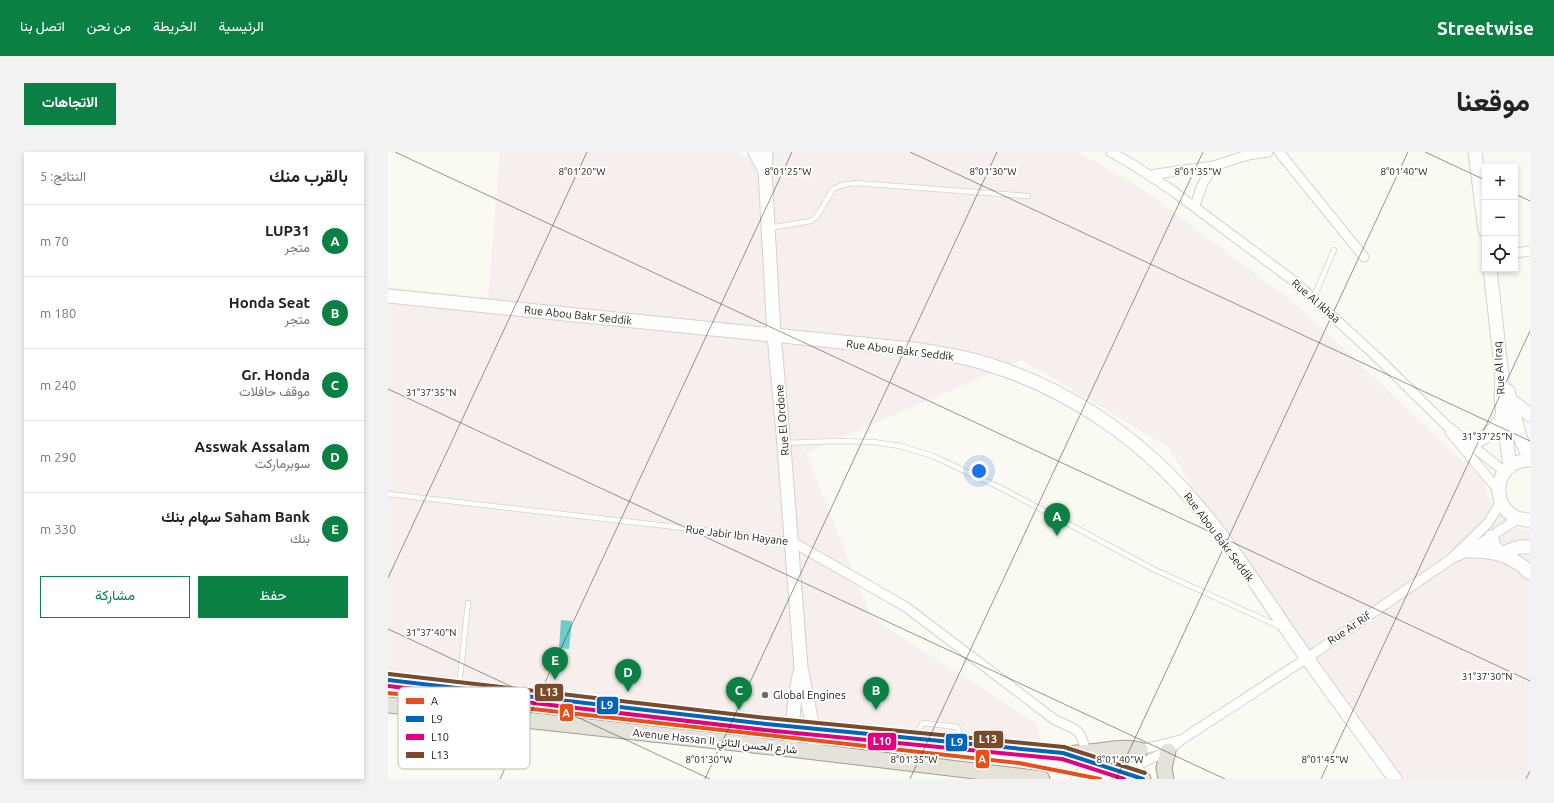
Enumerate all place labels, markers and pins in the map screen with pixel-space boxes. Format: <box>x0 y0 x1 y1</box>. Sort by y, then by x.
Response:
pin: A <box>1044 503 1070 536</box>
pin: E <box>542 647 568 680</box>
pin: D <box>615 659 641 692</box>
pin: C <box>726 677 752 710</box>
pin: B <box>863 677 889 710</box>
place label: Global Engines <box>773 689 846 701</box>
marker: Global Engines <box>760 690 770 700</box>

